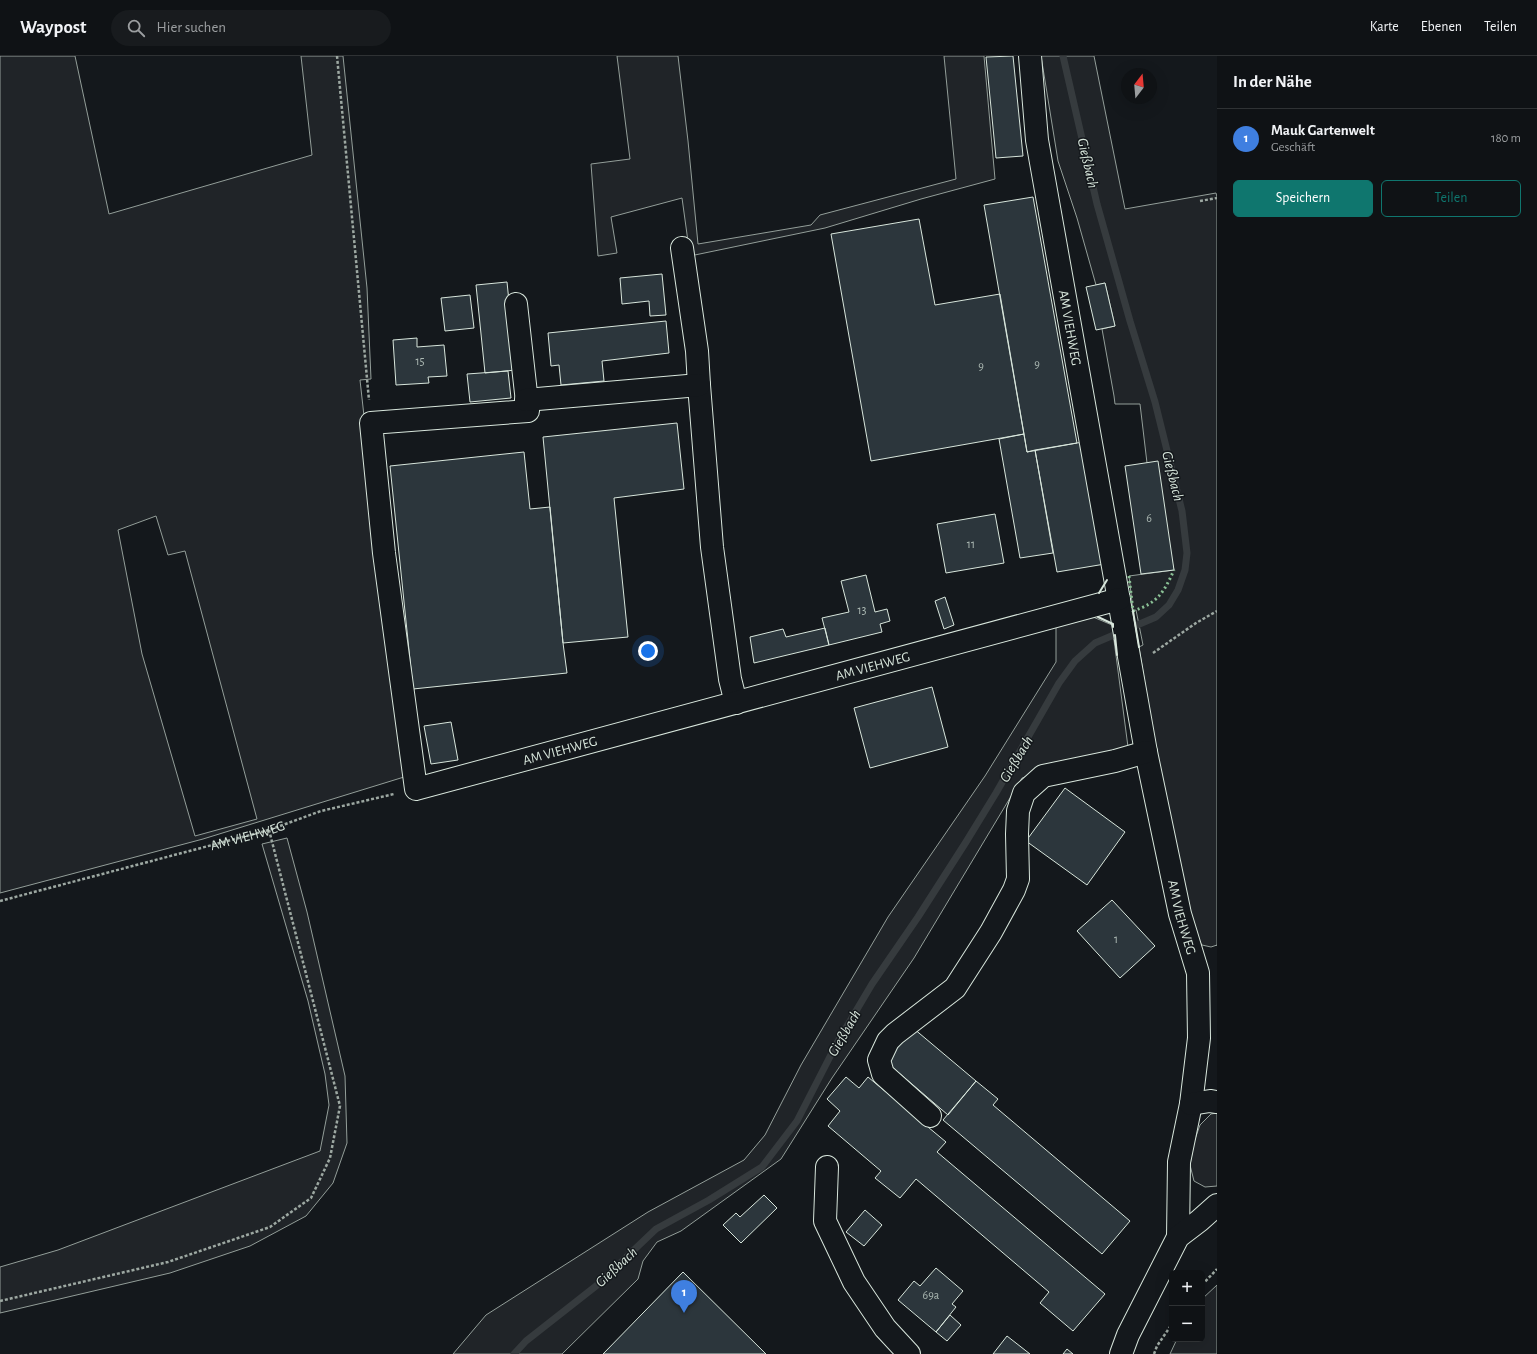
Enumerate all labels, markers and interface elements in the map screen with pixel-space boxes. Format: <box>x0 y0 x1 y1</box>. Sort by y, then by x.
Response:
search box <box>111 10 391 46</box>
icon: search <box>125 17 147 39</box>
text: Waypost <box>20 18 87 37</box>
text: Hier suchen <box>157 20 226 35</box>
text: Karte <box>1370 20 1399 34</box>
text: Ebenen <box>1421 20 1462 34</box>
text: Teilen <box>1484 20 1517 34</box>
north arrow <box>1121 68 1157 104</box>
text: In der Nähe <box>1233 73 1312 90</box>
text: Mauk Gartenwelt <box>1271 123 1375 138</box>
text: 1 <box>1244 132 1248 145</box>
text: 180 m <box>1491 132 1521 145</box>
water label: Gießbach <box>1074 137 1101 190</box>
text: Geschäft <box>1271 141 1315 154</box>
button: Speichern <box>1233 180 1373 217</box>
button: Teilen <box>1381 180 1521 217</box>
street label: AM VIEHWEG <box>1056 289 1083 367</box>
house number: 15 <box>415 355 425 367</box>
house number: 9 <box>1034 358 1040 370</box>
house number: 9 <box>978 360 984 372</box>
water label: Gießbach <box>1159 450 1186 503</box>
house number: 6 <box>1146 512 1152 524</box>
house number: 11 <box>967 538 975 550</box>
house number: 13 <box>857 604 867 616</box>
your location <box>638 641 658 661</box>
street label: AM VIEHWEG <box>834 650 912 683</box>
water label: Gießbach <box>997 733 1036 785</box>
street label: AM VIEHWEG <box>521 734 599 768</box>
street label: AM VIEHWEG <box>209 819 287 853</box>
street label: AM VIEHWEG <box>1165 879 1198 956</box>
house number: 1 <box>1114 933 1118 945</box>
water label: Gießbach <box>825 1007 864 1059</box>
water label: Gießbach <box>593 1244 640 1290</box>
map controls <box>1169 1270 1205 1342</box>
button: + <box>1169 1270 1205 1306</box>
pin: 1 <box>671 1280 697 1313</box>
house number: 69a <box>923 1289 940 1301</box>
button: − <box>1169 1306 1205 1342</box>

